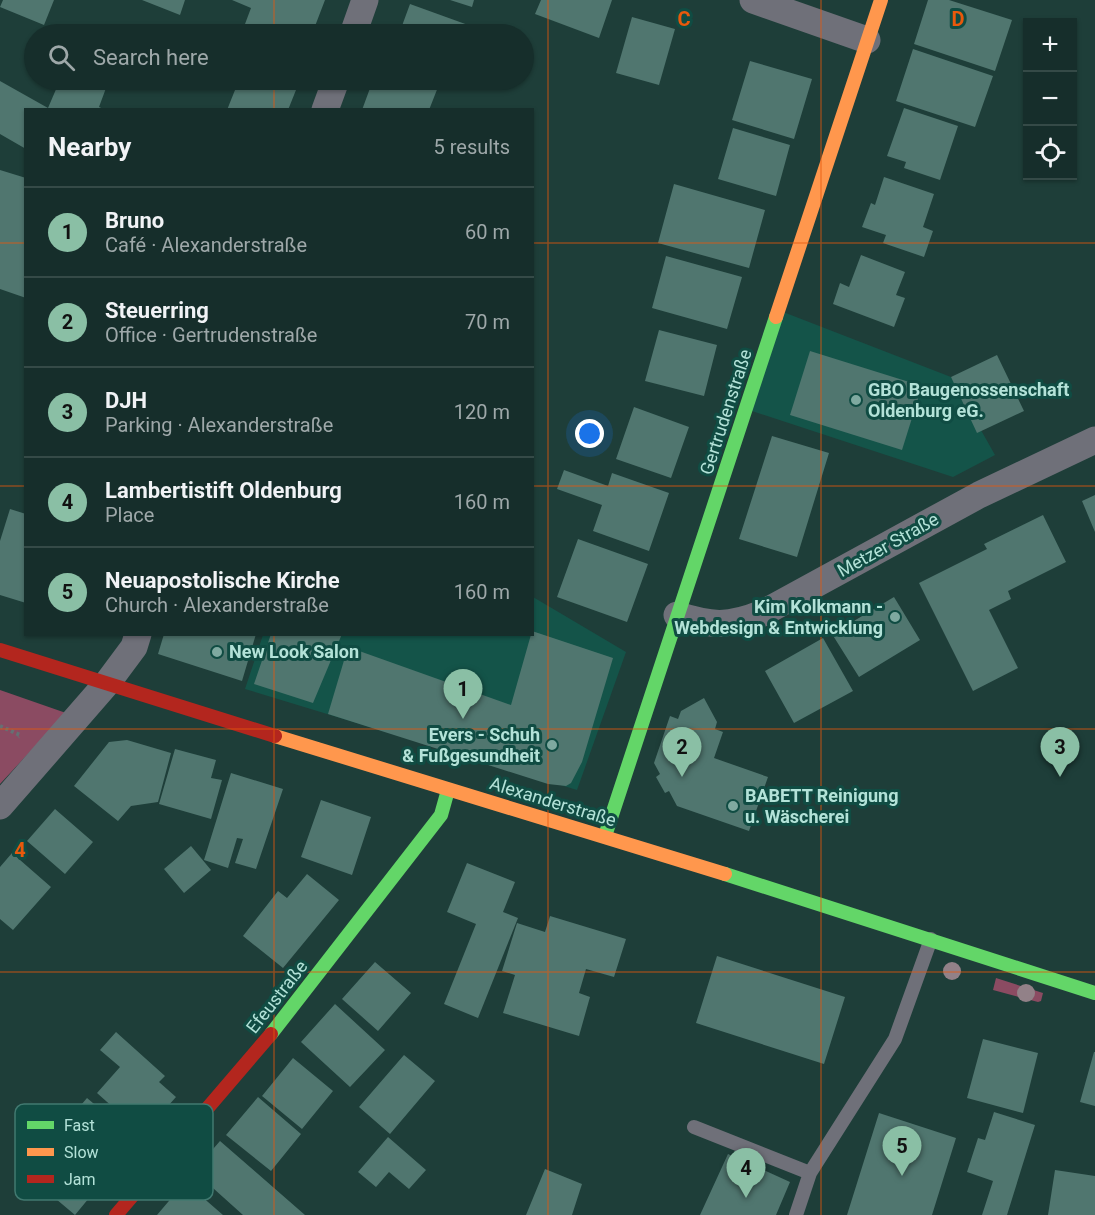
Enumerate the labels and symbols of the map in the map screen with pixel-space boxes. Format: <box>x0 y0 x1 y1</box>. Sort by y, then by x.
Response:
text: C <box>677 7 691 31</box>
text: D <box>952 7 965 31</box>
street label: Gertrudenstraße <box>695 346 756 477</box>
place label: GBO Baugenossenschaft Oldenburg eG. <box>868 379 1069 421</box>
marker: GBO Baugenossenschaft Oldenburg eG. <box>849 393 863 407</box>
your location <box>575 419 604 448</box>
street label: Metzer Straße <box>834 508 942 581</box>
place label: Kim Kolkmann - Webdesign & Entwicklung <box>674 596 883 638</box>
marker: Kim Kolkmann - Webdesign & Entwicklung <box>888 610 902 624</box>
place label: New Look Salon <box>229 641 359 662</box>
marker: New Look Salon <box>210 645 224 659</box>
pin: 1 <box>444 670 482 719</box>
place label: Evers - Schuh & Fußgesundheit <box>402 724 540 766</box>
pin: 2 <box>662 728 702 777</box>
pin: 3 <box>1040 728 1080 777</box>
marker: Evers - Schuh & Fußgesundheit <box>545 738 559 752</box>
street label: Alexanderstraße <box>487 772 619 831</box>
place label: BABETT Reinigung u. Wäscherei <box>745 785 898 827</box>
marker: BABETT Reinigung u. Wäscherei <box>726 799 740 813</box>
text: 4 <box>14 838 26 862</box>
street label: Efeustraße <box>242 956 312 1037</box>
legend <box>15 1104 213 1200</box>
text: Fast <box>64 1116 95 1135</box>
pin: 5 <box>882 1126 922 1176</box>
text: Slow <box>64 1143 99 1162</box>
pin: 4 <box>726 1148 766 1198</box>
text: Jam <box>64 1170 96 1189</box>

